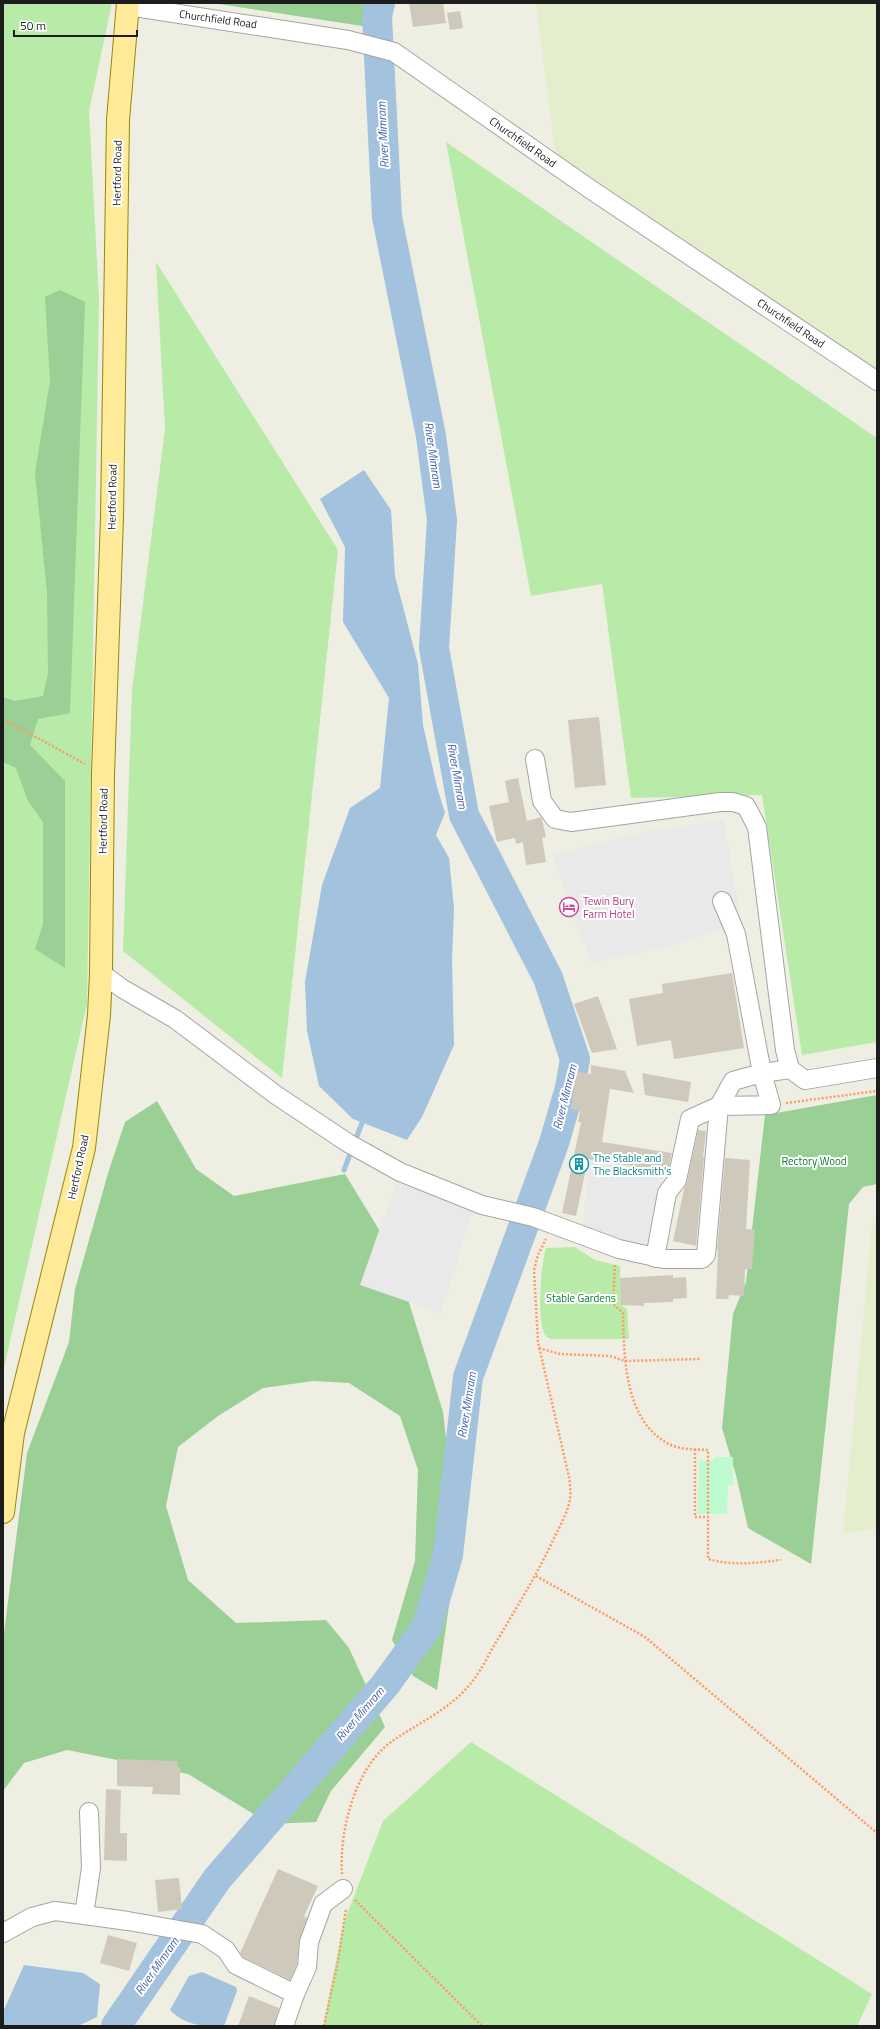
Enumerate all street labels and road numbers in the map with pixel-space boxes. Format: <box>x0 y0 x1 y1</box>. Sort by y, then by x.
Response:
street label: Churchfield Road <box>178 6 258 32</box>
street label: Churchfield Road <box>486 113 560 171</box>
street label: Hertford Road <box>108 140 126 206</box>
street label: Churchfield Road <box>754 294 828 352</box>
street label: Hertford Road <box>103 464 121 530</box>
street label: Hertford Road <box>94 788 112 854</box>
street label: Hertford Road <box>63 1133 93 1201</box>

